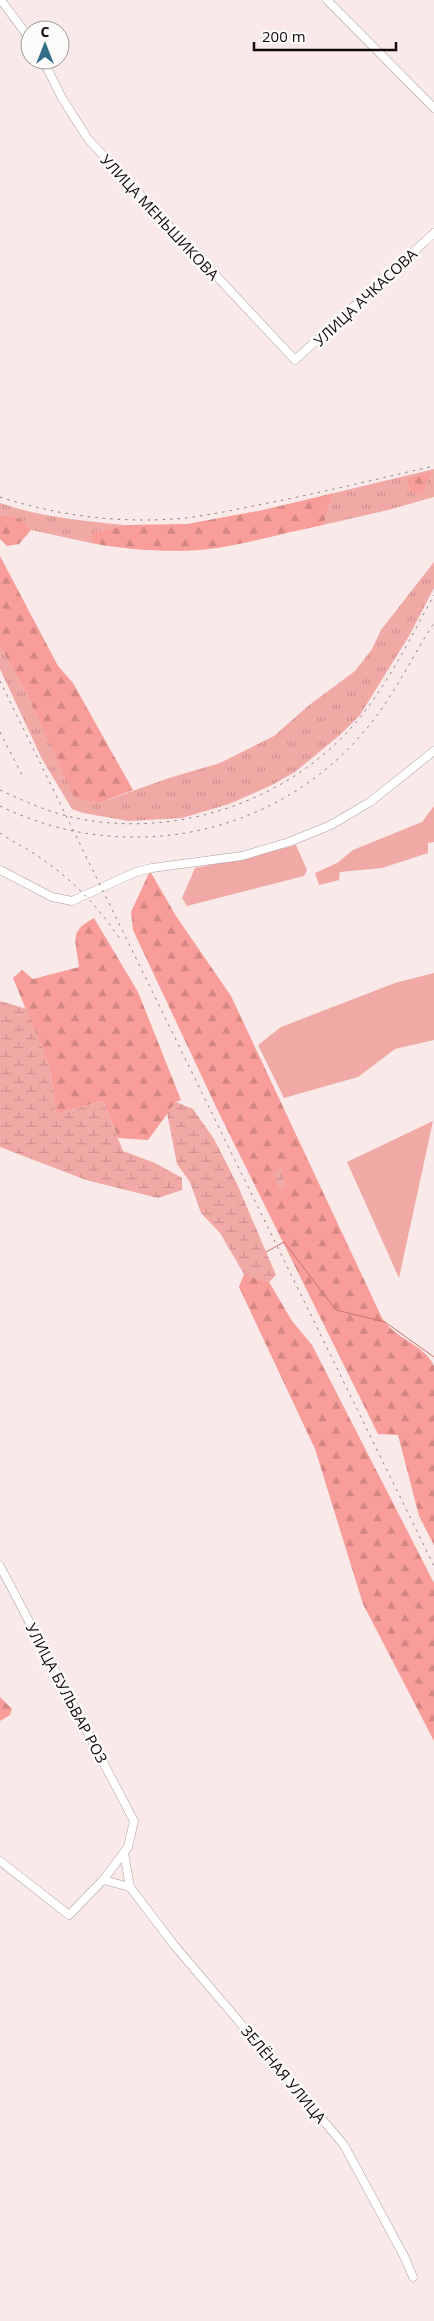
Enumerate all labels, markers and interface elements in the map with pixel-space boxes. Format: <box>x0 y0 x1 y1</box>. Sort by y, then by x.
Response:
north arrow <box>20 20 70 70</box>
scale bar <box>254 20 396 52</box>
text: С <box>41 22 50 41</box>
text: 200 m <box>262 26 306 46</box>
street label: УЛИЦА МЕНЬШИКОВА <box>96 150 224 284</box>
street label: УЛИЦА АЧКАСОВА <box>309 243 421 350</box>
street label: УЛИЦА БУЛЬВАР РОЗ <box>22 1620 112 1766</box>
street label: ЗЕЛЁНАЯ УЛИЦА <box>237 2021 331 2127</box>

